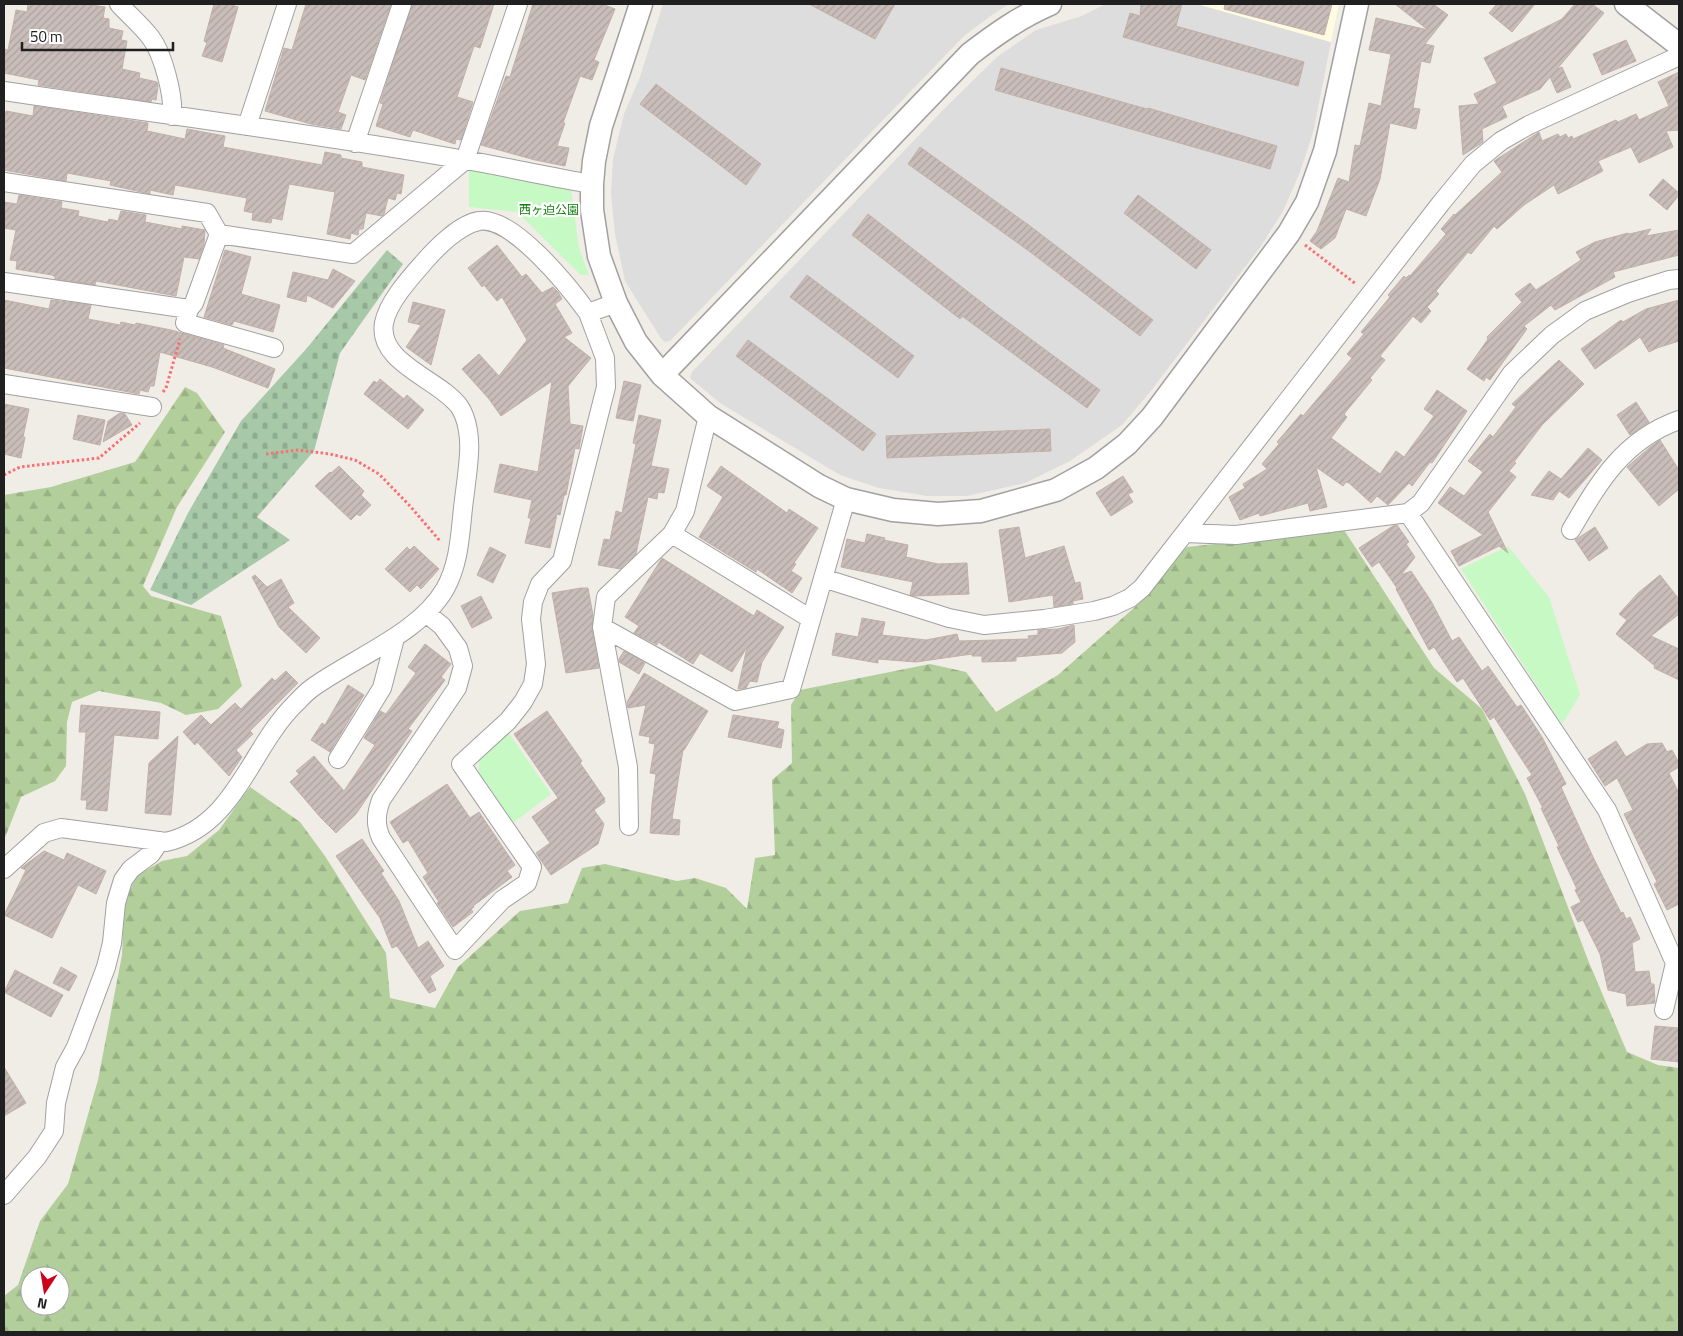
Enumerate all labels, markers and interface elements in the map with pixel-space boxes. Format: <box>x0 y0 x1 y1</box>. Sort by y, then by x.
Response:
scale bar <box>22 20 174 52</box>
text: 50 m <box>30 25 63 48</box>
park label: 西ヶ迫公園 <box>519 200 579 219</box>
north arrow <box>20 1266 70 1316</box>
text: N <box>35 1293 49 1315</box>

